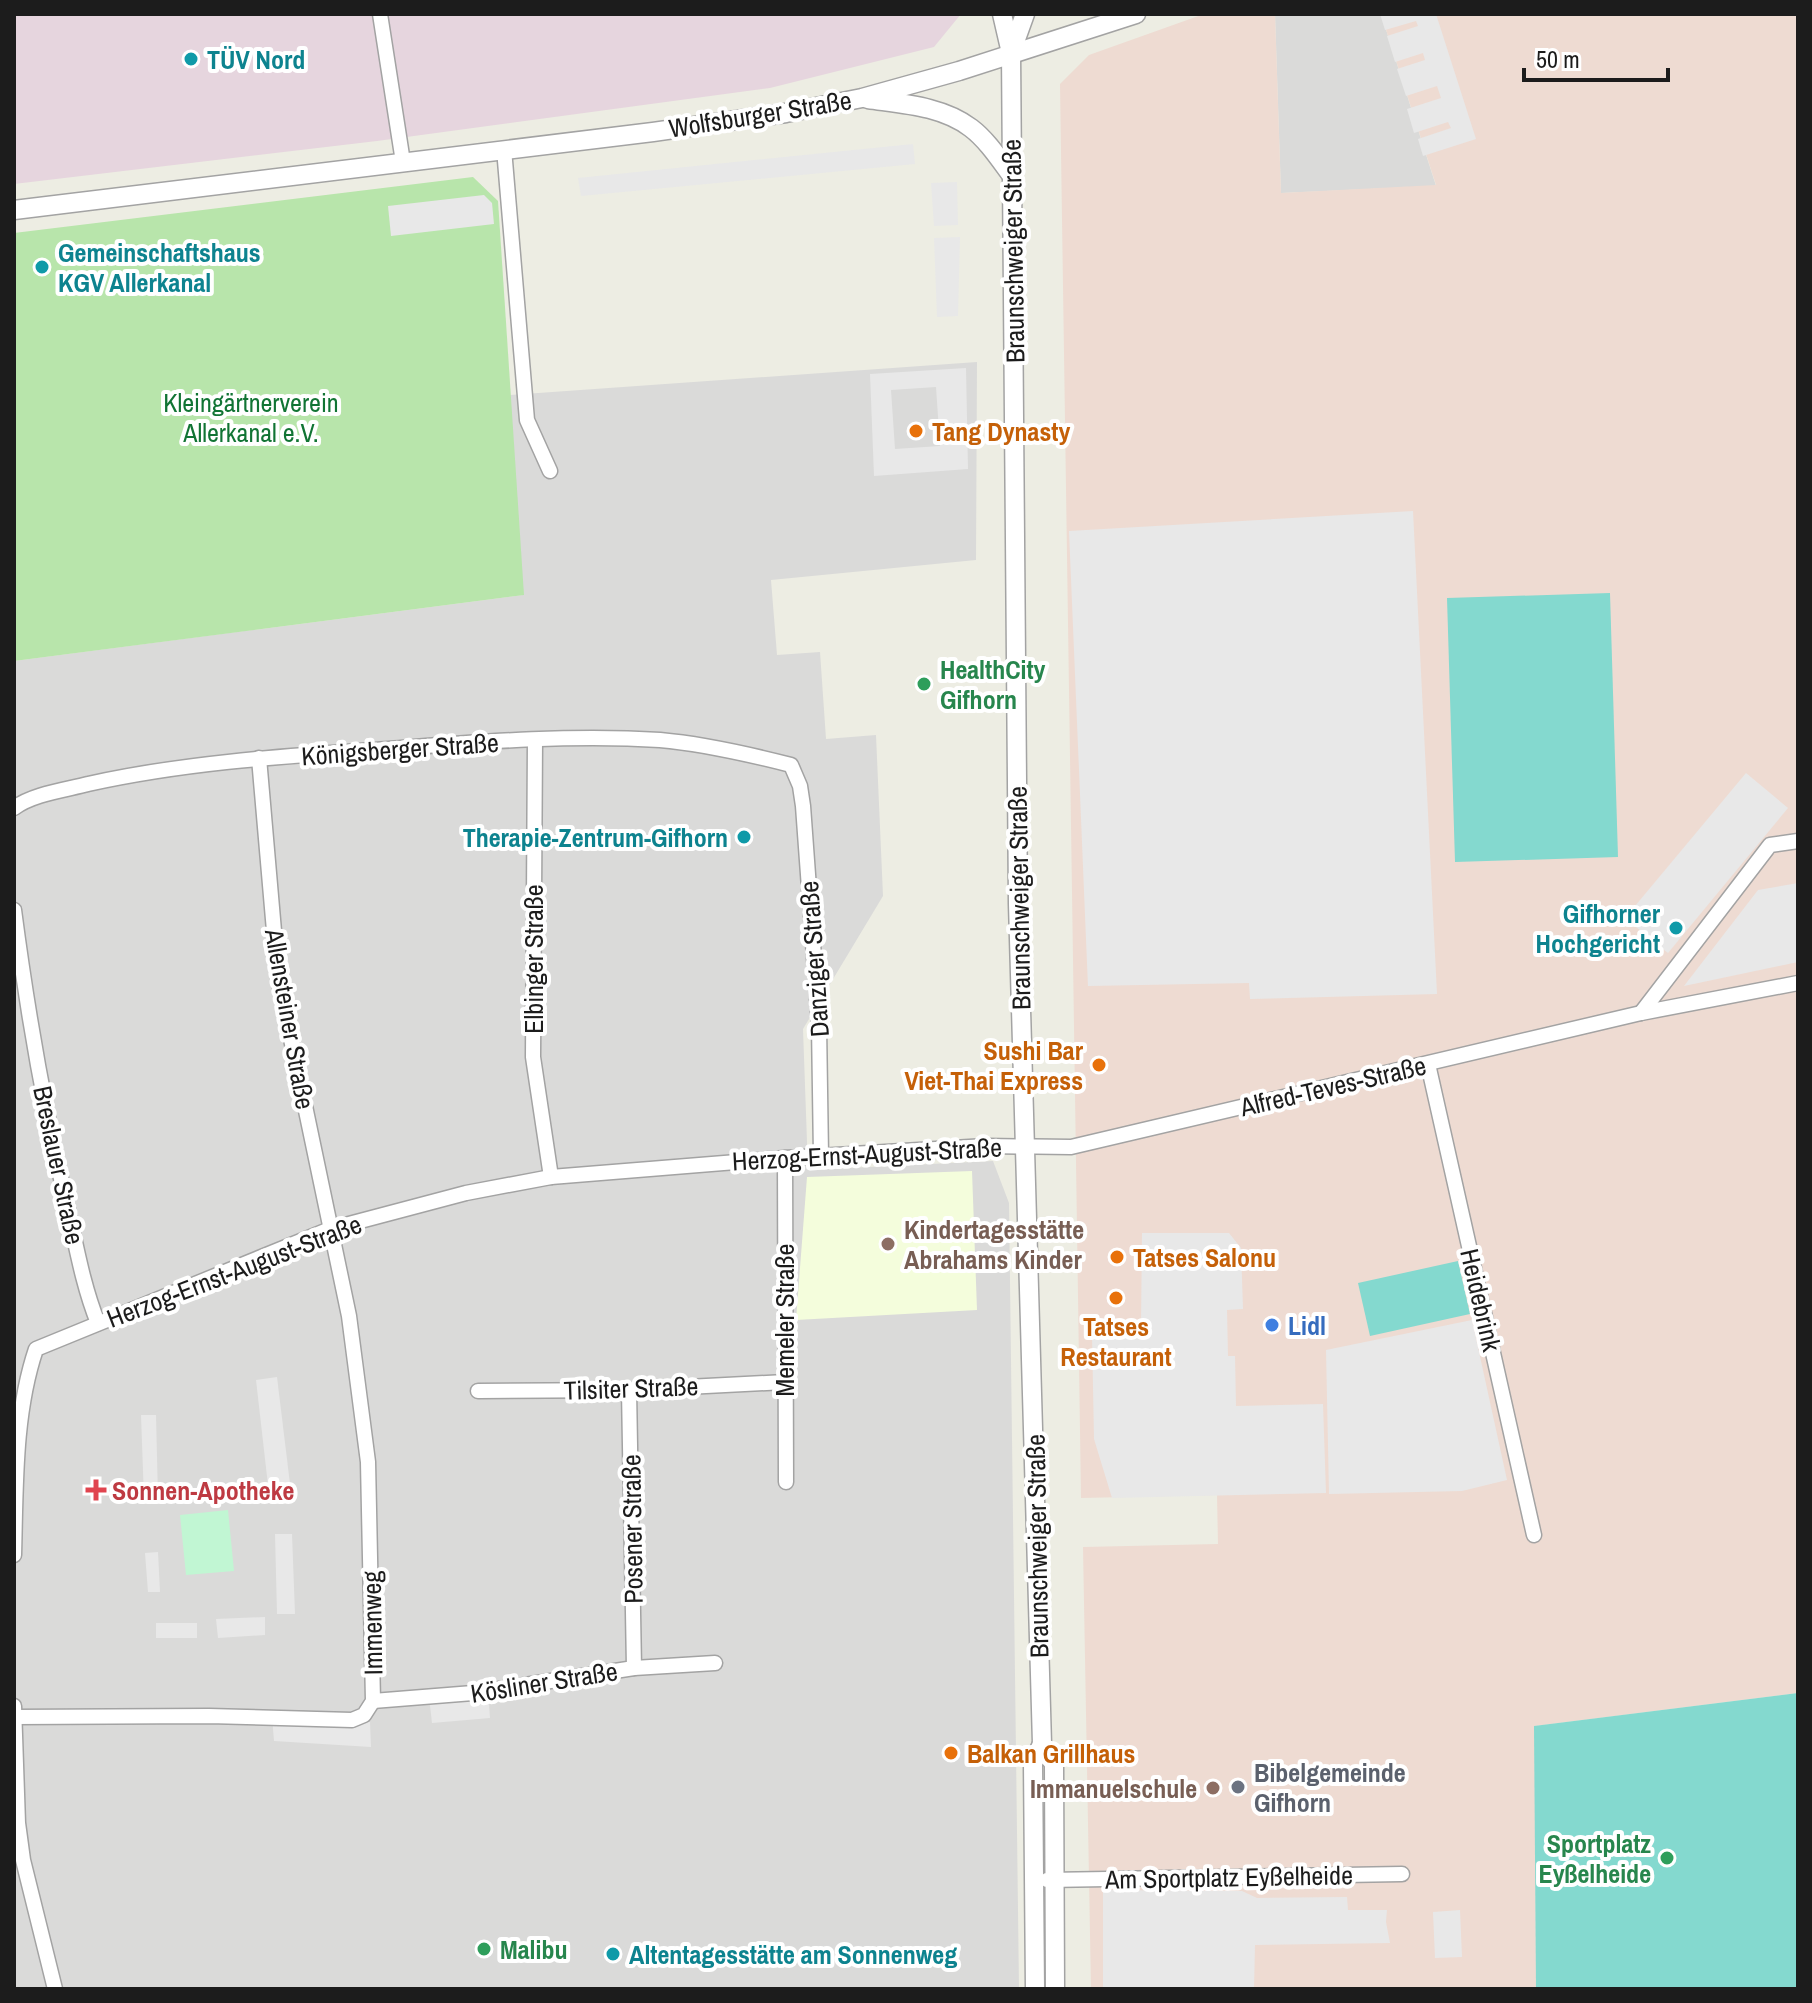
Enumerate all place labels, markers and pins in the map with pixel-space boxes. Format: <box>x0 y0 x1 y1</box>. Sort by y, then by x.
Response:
place label: TÜV Nord <box>207 42 305 77</box>
marker: TÜV Nord <box>182 50 200 68</box>
place label: Gemeinschaftshaus KGV Allerkanal <box>58 235 261 300</box>
marker: Gemeinschaftshaus KGV Allerkanal <box>33 258 51 276</box>
place label: Tang Dynasty <box>932 414 1070 449</box>
marker: Tang Dynasty <box>907 422 925 440</box>
place label: HealthCity Gifhorn <box>940 652 1046 717</box>
marker: HealthCity Gifhorn <box>915 675 933 693</box>
place label: Therapie-Zentrum-Gifhorn <box>463 820 728 855</box>
marker: Therapie-Zentrum-Gifhorn <box>735 828 753 846</box>
place label: Gifhorner Hochgericht <box>1536 896 1661 961</box>
marker: Gifhorner Hochgericht <box>1667 919 1685 937</box>
place label: Sushi Bar Viet-Thai Express <box>904 1033 1084 1098</box>
marker: Sushi Bar Viet-Thai Express <box>1090 1056 1108 1074</box>
place label: Kindertagesstätte Abrahams Kinder <box>904 1212 1084 1277</box>
marker: Kindertagesstätte Abrahams Kinder <box>879 1235 897 1253</box>
place label: Tatses Salonu <box>1133 1240 1276 1275</box>
marker: Tatses Salonu <box>1108 1248 1126 1266</box>
marker: Tatses Restaurant <box>1107 1289 1125 1307</box>
place label: Lidl <box>1288 1308 1326 1343</box>
place label: Tatses Restaurant <box>1060 1309 1172 1374</box>
marker: Lidl <box>1263 1316 1281 1334</box>
place label: Sonnen-Apotheke <box>112 1473 294 1508</box>
marker: Sonnen-Apotheke <box>87 1481 105 1499</box>
place label: Balkan Grillhaus <box>967 1736 1135 1771</box>
marker: Balkan Grillhaus <box>942 1744 960 1762</box>
place label: Bibelgemeinde Gifhorn <box>1254 1755 1406 1820</box>
place label: Immanuelschule <box>1030 1771 1197 1806</box>
marker: Bibelgemeinde Gifhorn <box>1229 1778 1247 1796</box>
marker: Immanuelschule <box>1204 1779 1222 1797</box>
place label: Sportplatz Eyßelheide <box>1538 1826 1651 1891</box>
marker: Sportplatz Eyßelheide <box>1658 1849 1676 1867</box>
place label: Malibu <box>500 1932 568 1967</box>
place label: Altentagesstätte am Sonnenweg <box>629 1937 957 1972</box>
marker: Malibu <box>475 1940 493 1958</box>
marker: Altentagesstätte am Sonnenweg <box>604 1945 622 1963</box>

